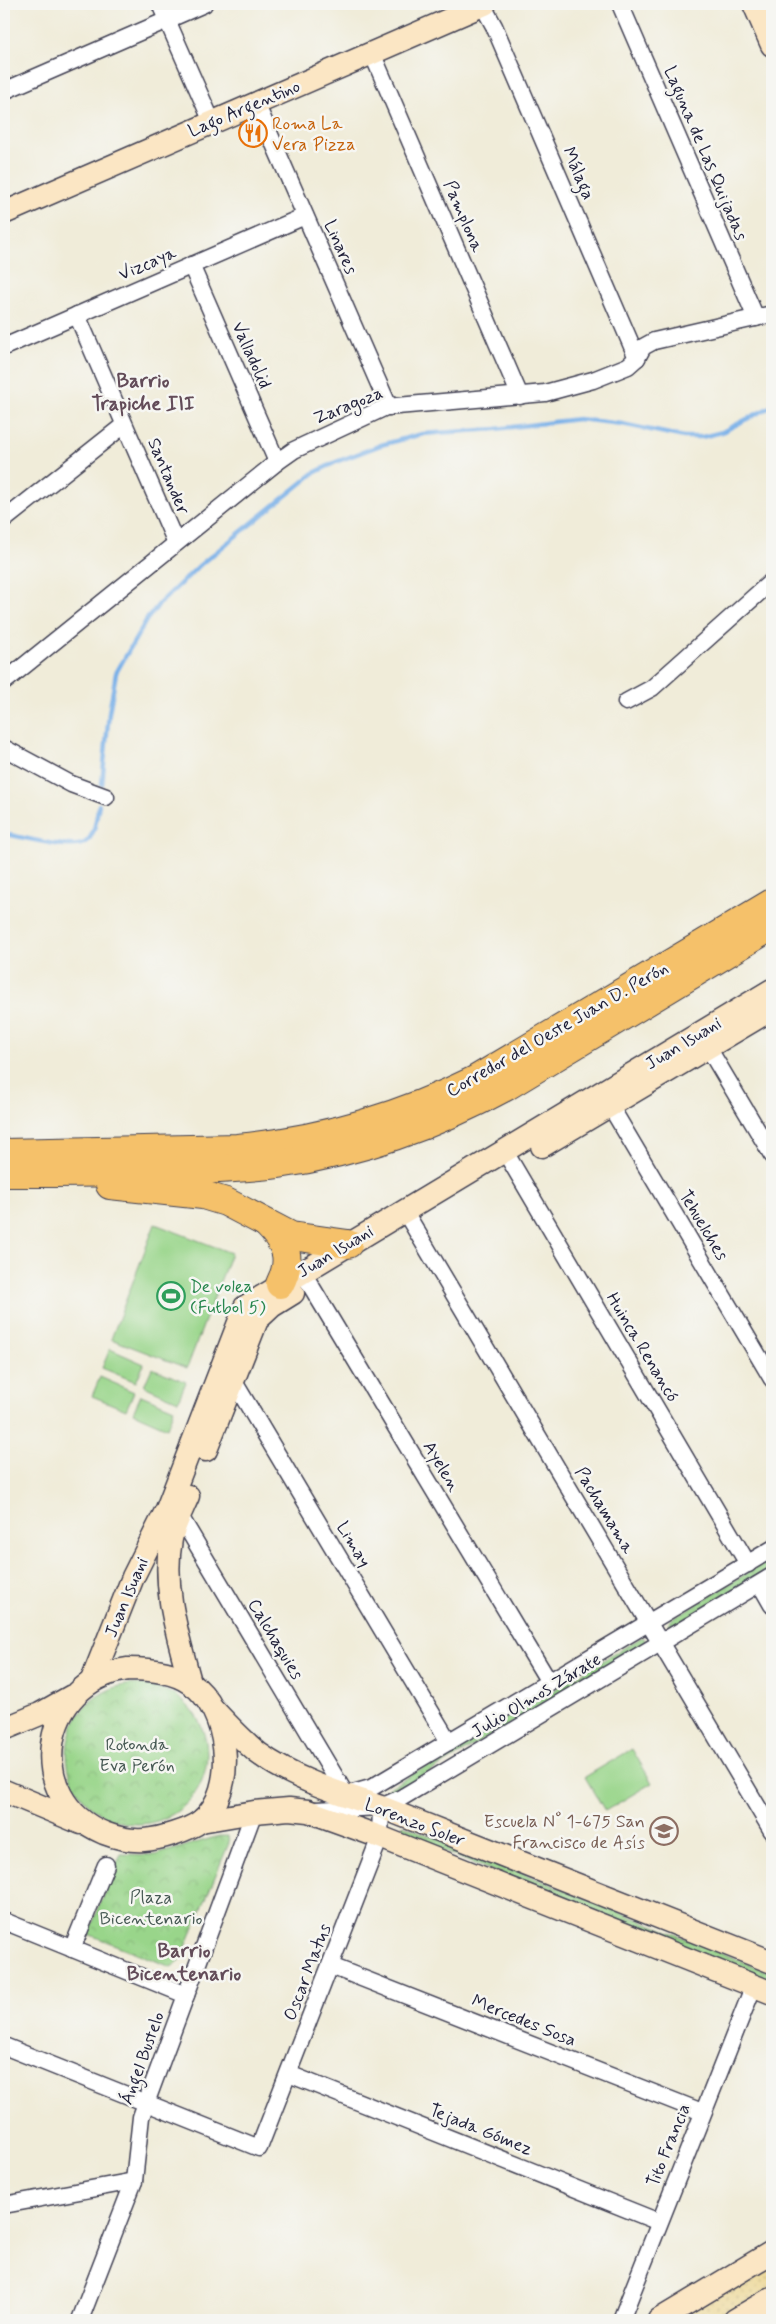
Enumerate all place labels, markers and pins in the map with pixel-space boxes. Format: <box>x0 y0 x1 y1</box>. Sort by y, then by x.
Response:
place label: Roma La Vera Pizza <box>272 112 356 157</box>
restaurant icon: Roma La Vera Pizza <box>238 118 268 148</box>
place label: De volea (Futbol 5) <box>190 1275 266 1320</box>
sports icon: De volea (Futbol 5) <box>156 1281 186 1311</box>
place label: Escuela N° 1-675 San Francisco de Asís <box>484 1810 645 1855</box>
school or university icon: Escuela N° 1-675 San Francisco de Asís <box>649 1816 679 1846</box>

